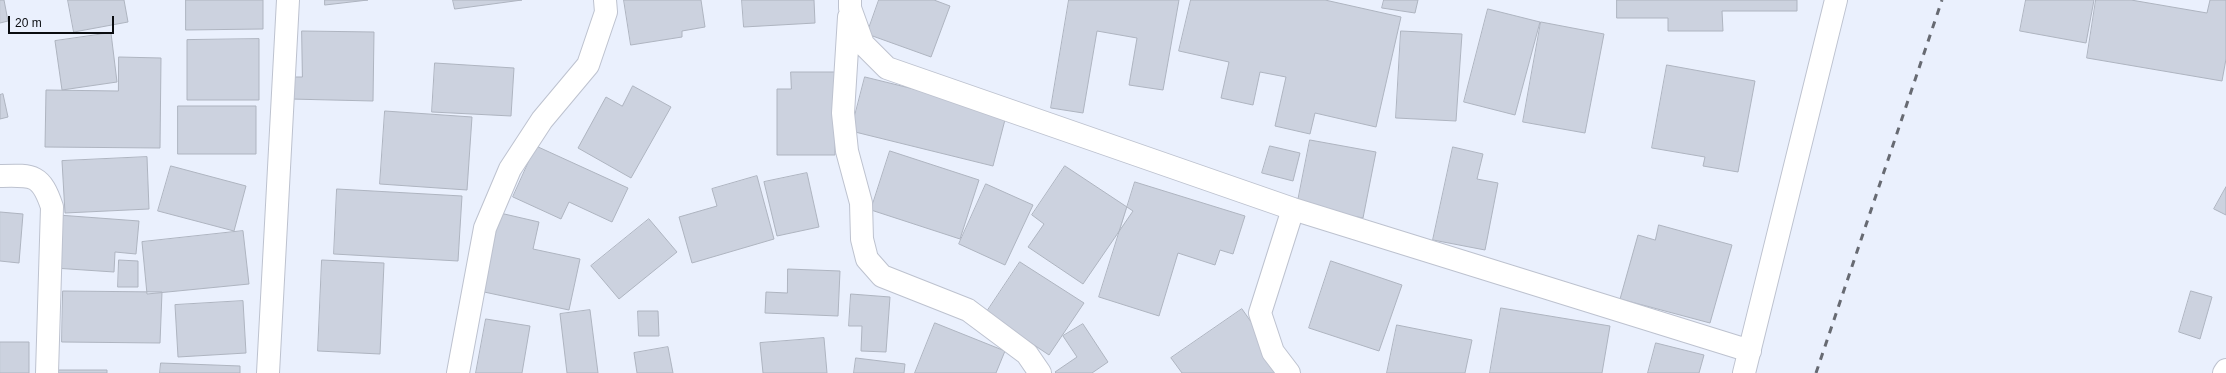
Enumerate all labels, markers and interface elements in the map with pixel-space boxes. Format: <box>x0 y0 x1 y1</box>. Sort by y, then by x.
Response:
scale bar <box>10 8 116 34</box>
text: 20 m <box>15 16 42 30</box>

